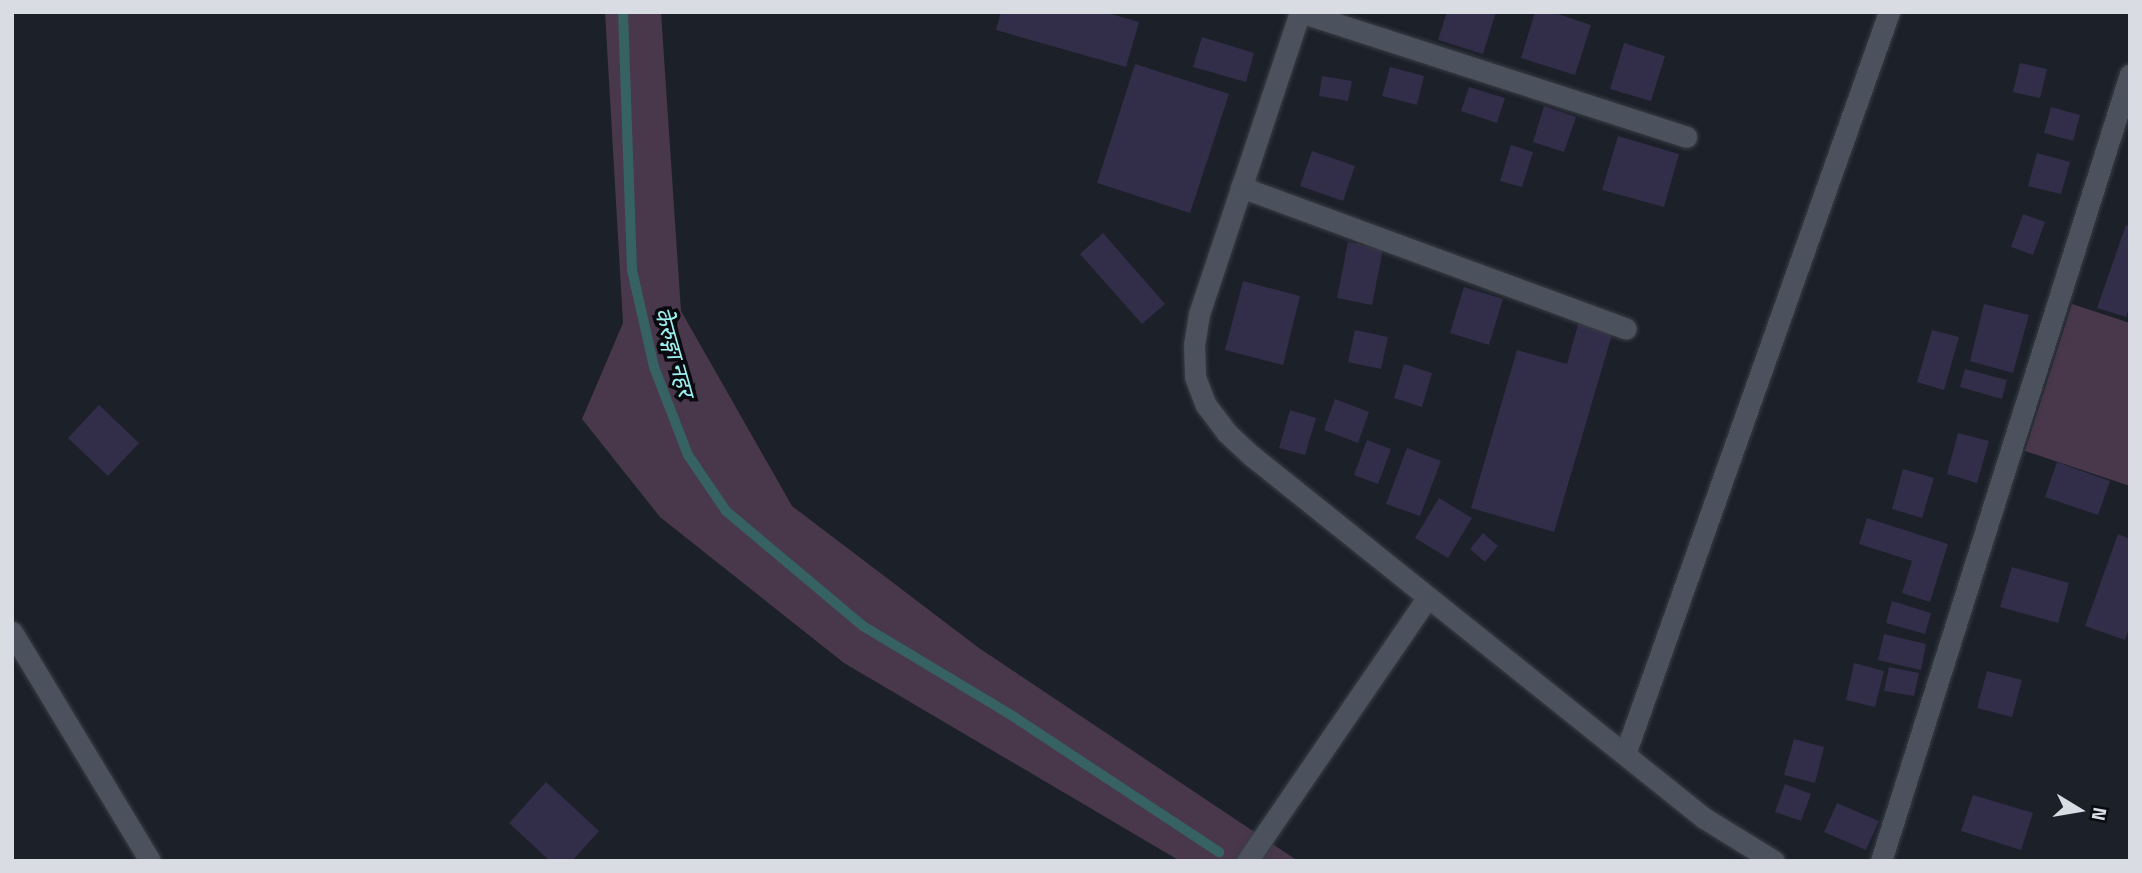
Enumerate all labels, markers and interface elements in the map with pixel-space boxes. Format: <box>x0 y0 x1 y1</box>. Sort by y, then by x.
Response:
water label: केेरुङ्गा नहर <box>648 304 700 400</box>
north arrow <box>2044 775 2114 845</box>
text: N <box>2085 805 2116 823</box>

